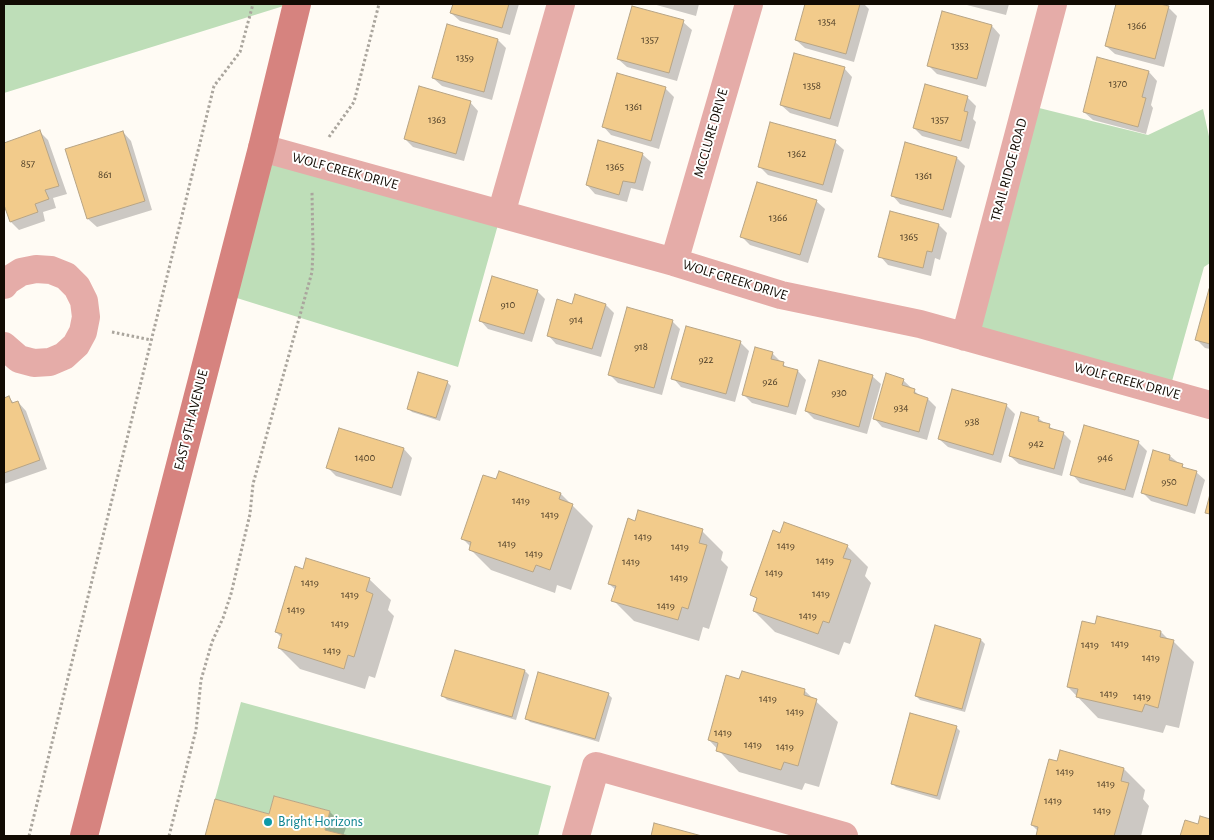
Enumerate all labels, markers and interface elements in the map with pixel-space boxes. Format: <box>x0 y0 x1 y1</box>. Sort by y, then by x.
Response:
house number: 1354 <box>818 15 836 29</box>
house number: 1366 <box>1128 19 1146 33</box>
house number: 1357 <box>641 33 659 47</box>
house number: 1353 <box>951 39 969 53</box>
house number: 1359 <box>456 51 474 65</box>
house number: 1370 <box>1109 77 1127 91</box>
house number: 1358 <box>803 79 821 93</box>
street label: MCCLURE DRIVE <box>690 86 732 180</box>
house number: 1361 <box>625 100 643 114</box>
house number: 1363 <box>428 113 446 127</box>
house number: 1357 <box>931 113 949 127</box>
street label: TRAIL RIDGE ROAD <box>987 117 1031 223</box>
house number: 1362 <box>788 147 806 161</box>
street label: WOLF CREEK DRIVE <box>290 149 400 193</box>
house number: 857 <box>21 157 35 171</box>
house number: 1365 <box>606 160 624 174</box>
house number: 861 <box>98 168 112 182</box>
house number: 1361 <box>915 169 933 183</box>
house number: 1366 <box>769 211 787 225</box>
house number: 1365 <box>900 230 918 244</box>
street label: WOLF CREEK DRIVE <box>680 256 790 304</box>
house number: 910 <box>501 298 515 312</box>
house number: 914 <box>569 313 583 327</box>
house number: 918 <box>634 340 648 354</box>
house number: 922 <box>698 353 714 367</box>
street label: WOLF CREEK DRIVE <box>1072 359 1182 403</box>
street label: EAST 9TH AVENUE <box>170 368 212 472</box>
house number: 926 <box>762 375 778 389</box>
house number: 930 <box>831 386 847 400</box>
house number: 934 <box>894 401 908 415</box>
house number: 938 <box>965 415 979 429</box>
house number: 942 <box>1028 437 1044 451</box>
house number: 1400 <box>355 451 375 465</box>
house number: 946 <box>1097 451 1113 465</box>
house number: 950 <box>1161 475 1177 489</box>
house number: 1419 <box>512 494 530 508</box>
house number: 1419 <box>541 508 559 522</box>
house number: 1419 <box>634 530 652 544</box>
house number: 1419 <box>498 537 516 551</box>
house number: 1419 <box>777 539 795 553</box>
house number: 1419 <box>671 540 689 554</box>
house number: 1419 <box>525 547 543 561</box>
house number: 1419 <box>816 554 834 568</box>
house number: 1419 <box>622 555 640 569</box>
house number: 1419 <box>765 566 783 580</box>
house number: 1419 <box>670 571 688 585</box>
house number: 1419 <box>301 576 319 590</box>
house number: 1419 <box>812 587 830 601</box>
house number: 1419 <box>341 588 359 602</box>
house number: 1419 <box>657 599 675 613</box>
house number: 1419 <box>287 603 305 617</box>
house number: 1419 <box>799 609 817 623</box>
house number: 1419 <box>331 617 349 631</box>
house number: 1419 <box>1111 637 1129 651</box>
house number: 1419 <box>1081 638 1099 652</box>
house number: 1419 <box>323 644 341 658</box>
house number: 1419 <box>1142 651 1160 665</box>
house number: 1419 <box>1100 687 1118 701</box>
house number: 1419 <box>1133 690 1151 704</box>
house number: 1419 <box>759 692 777 706</box>
house number: 1419 <box>786 705 804 719</box>
house number: 1419 <box>714 726 732 740</box>
house number: 1419 <box>744 738 762 752</box>
house number: 1419 <box>776 740 794 754</box>
house number: 1419 <box>1056 765 1074 779</box>
house number: 1419 <box>1097 777 1115 791</box>
house number: 1419 <box>1044 794 1062 808</box>
house number: 1419 <box>1093 804 1111 818</box>
place label: Bright Horizons <box>278 814 363 830</box>
marker: Bright Horizons <box>262 816 274 828</box>

